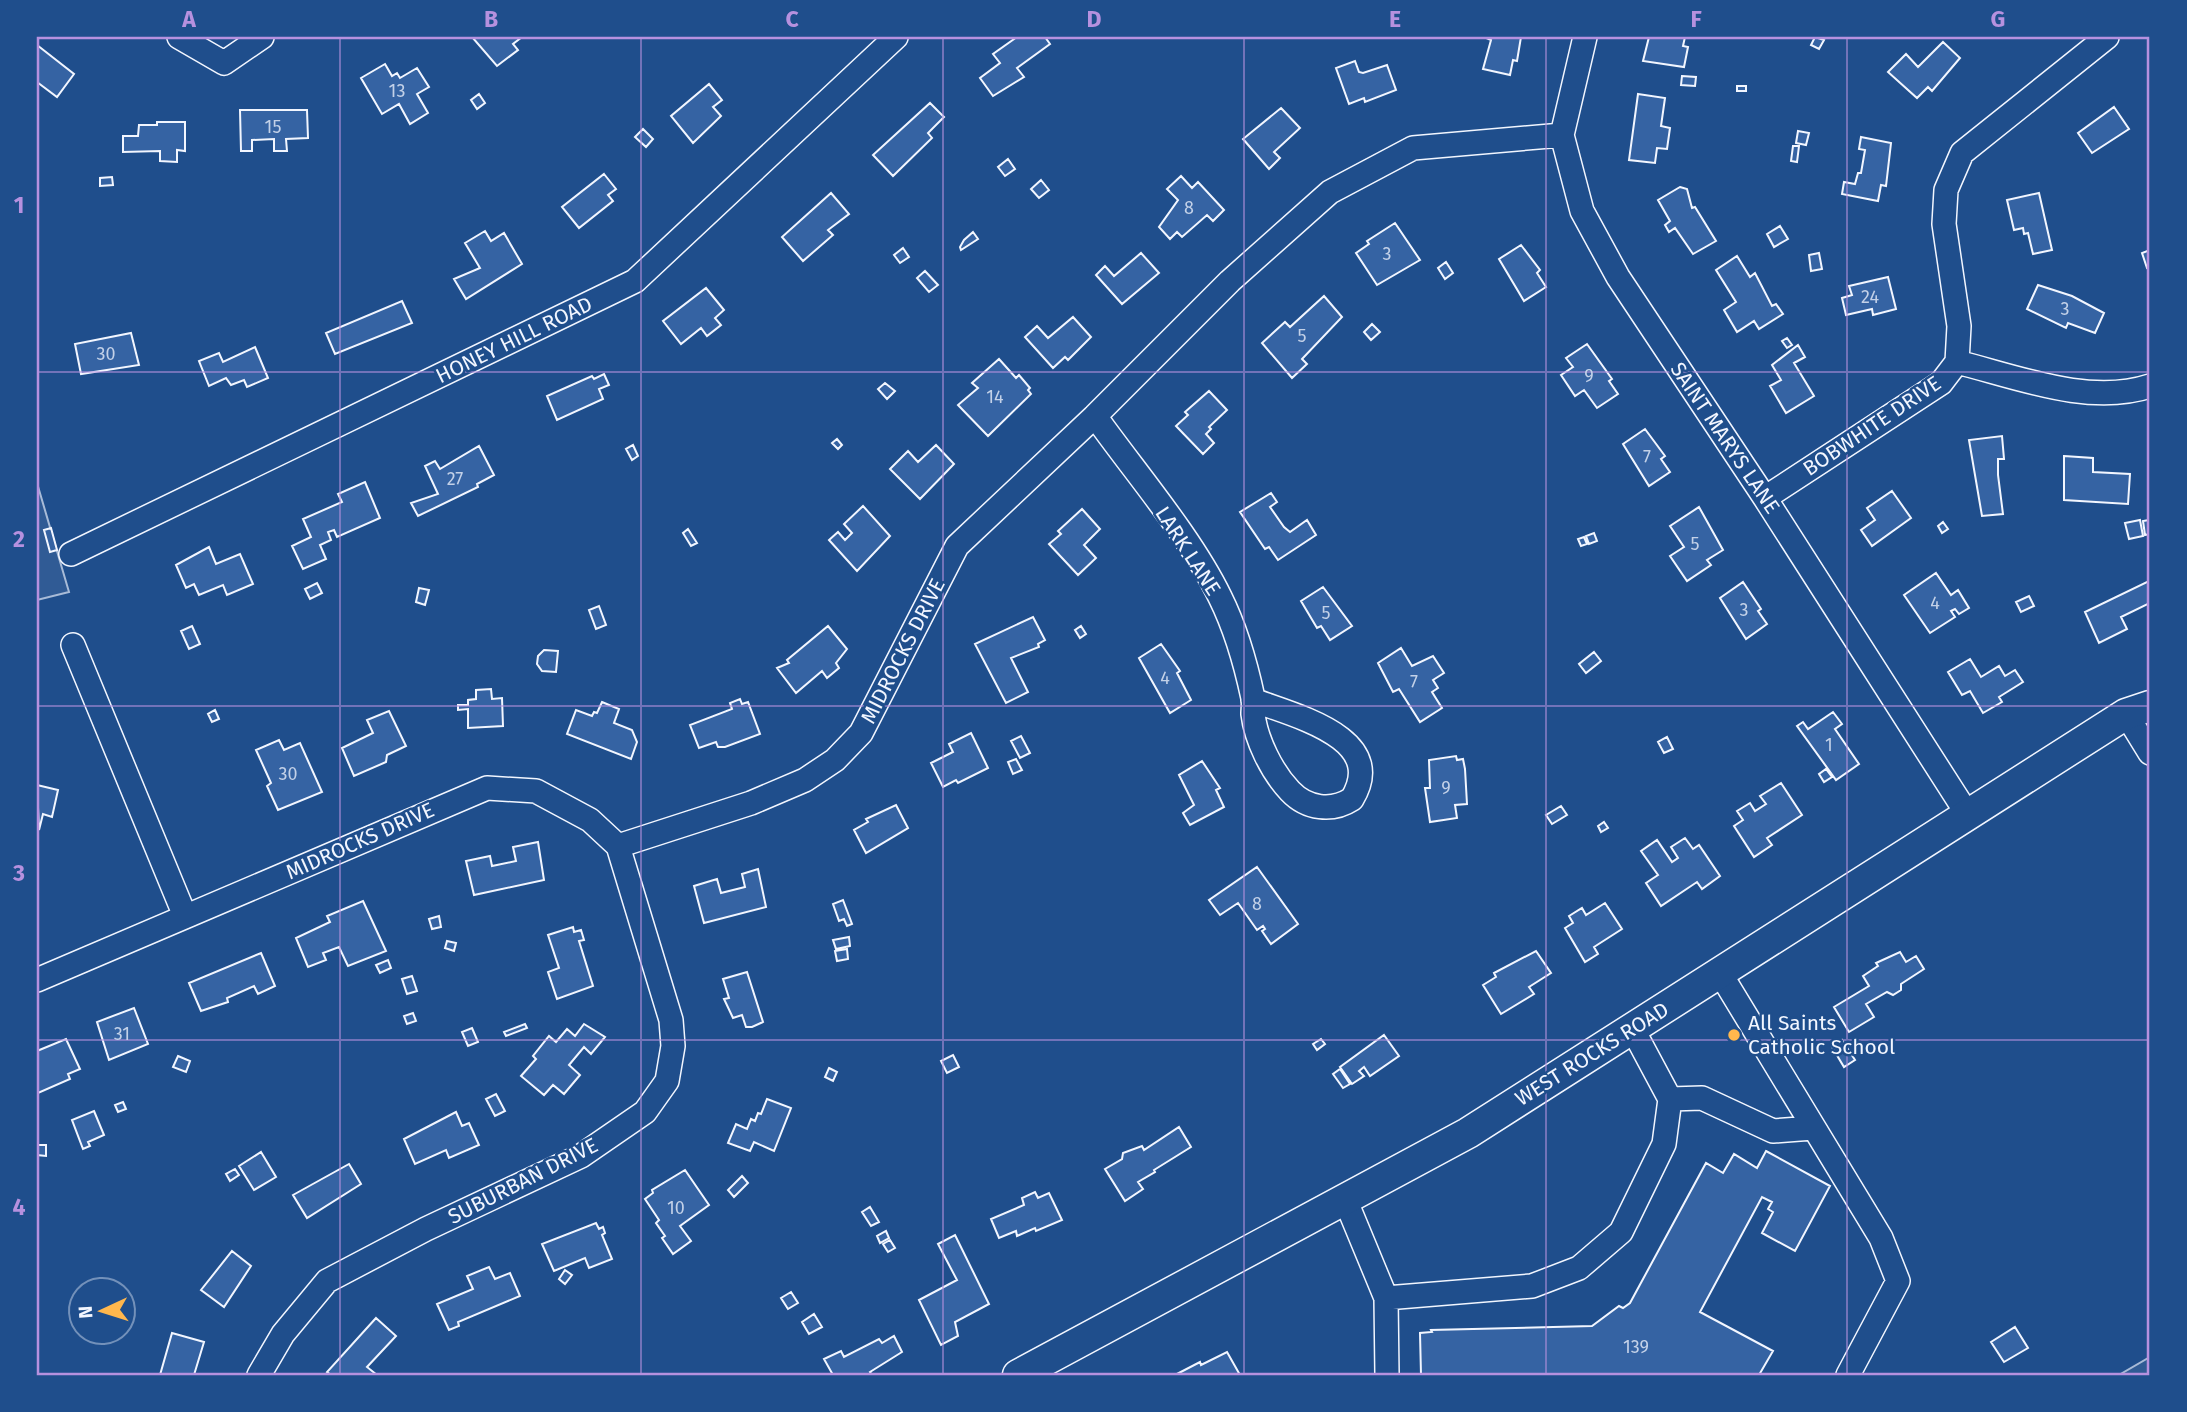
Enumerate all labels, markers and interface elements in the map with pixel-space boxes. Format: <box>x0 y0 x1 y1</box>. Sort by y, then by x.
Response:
text: A <box>181 5 196 33</box>
text: B <box>484 5 498 33</box>
text: C <box>785 5 799 33</box>
text: D <box>1087 5 1102 33</box>
text: E <box>1389 5 1401 33</box>
text: F <box>1690 5 1702 33</box>
text: G <box>1991 5 2005 33</box>
house number: 13 <box>389 80 405 102</box>
house number: 15 <box>265 116 281 138</box>
text: 1 <box>14 191 24 219</box>
house number: 8 <box>1184 197 1194 219</box>
house number: 3 <box>1383 243 1391 265</box>
house number: 24 <box>1861 286 1879 308</box>
street label: HONEY HILL ROAD <box>432 291 596 389</box>
house number: 3 <box>2061 298 2069 320</box>
house number: 5 <box>1297 325 1307 347</box>
house number: 30 <box>96 343 116 365</box>
street label: SAINT MARYS LANE <box>1665 357 1785 519</box>
house number: 9 <box>1584 365 1594 387</box>
street label: BOBWHITE DRIVE <box>1798 370 1946 482</box>
house number: 14 <box>986 386 1004 408</box>
house number: 7 <box>1643 446 1651 468</box>
house number: 27 <box>447 468 463 490</box>
street label: LARK LANE <box>1150 501 1226 601</box>
text: 2 <box>13 525 25 553</box>
house number: 5 <box>1690 533 1700 555</box>
street label: MIDROCKS DRIVE <box>855 574 951 728</box>
house number: 4 <box>1930 592 1940 614</box>
house number: 3 <box>1740 599 1748 621</box>
house number: 5 <box>1321 602 1331 624</box>
house number: 4 <box>1160 667 1170 689</box>
house number: 7 <box>1410 671 1418 693</box>
house number: 1 <box>1825 734 1833 756</box>
house number: 30 <box>278 763 298 785</box>
house number: 9 <box>1441 777 1451 799</box>
street label: MIDROCKS DRIVE <box>282 797 438 885</box>
text: 3 <box>12 859 25 887</box>
house number: 8 <box>1252 893 1262 915</box>
street label: WEST ROCKS ROAD <box>1510 996 1674 1112</box>
place label: All Saints Catholic School <box>1748 1010 1895 1060</box>
house number: 31 <box>114 1023 130 1045</box>
marker: All Saints Catholic School <box>1726 1027 1742 1043</box>
street label: SUBURBAN DRIVE <box>444 1132 602 1230</box>
text: 4 <box>13 1193 26 1221</box>
house number: 10 <box>667 1197 685 1219</box>
north arrow <box>66 1276 136 1346</box>
text: N <box>74 1305 97 1319</box>
house number: 139 <box>1623 1336 1649 1358</box>

